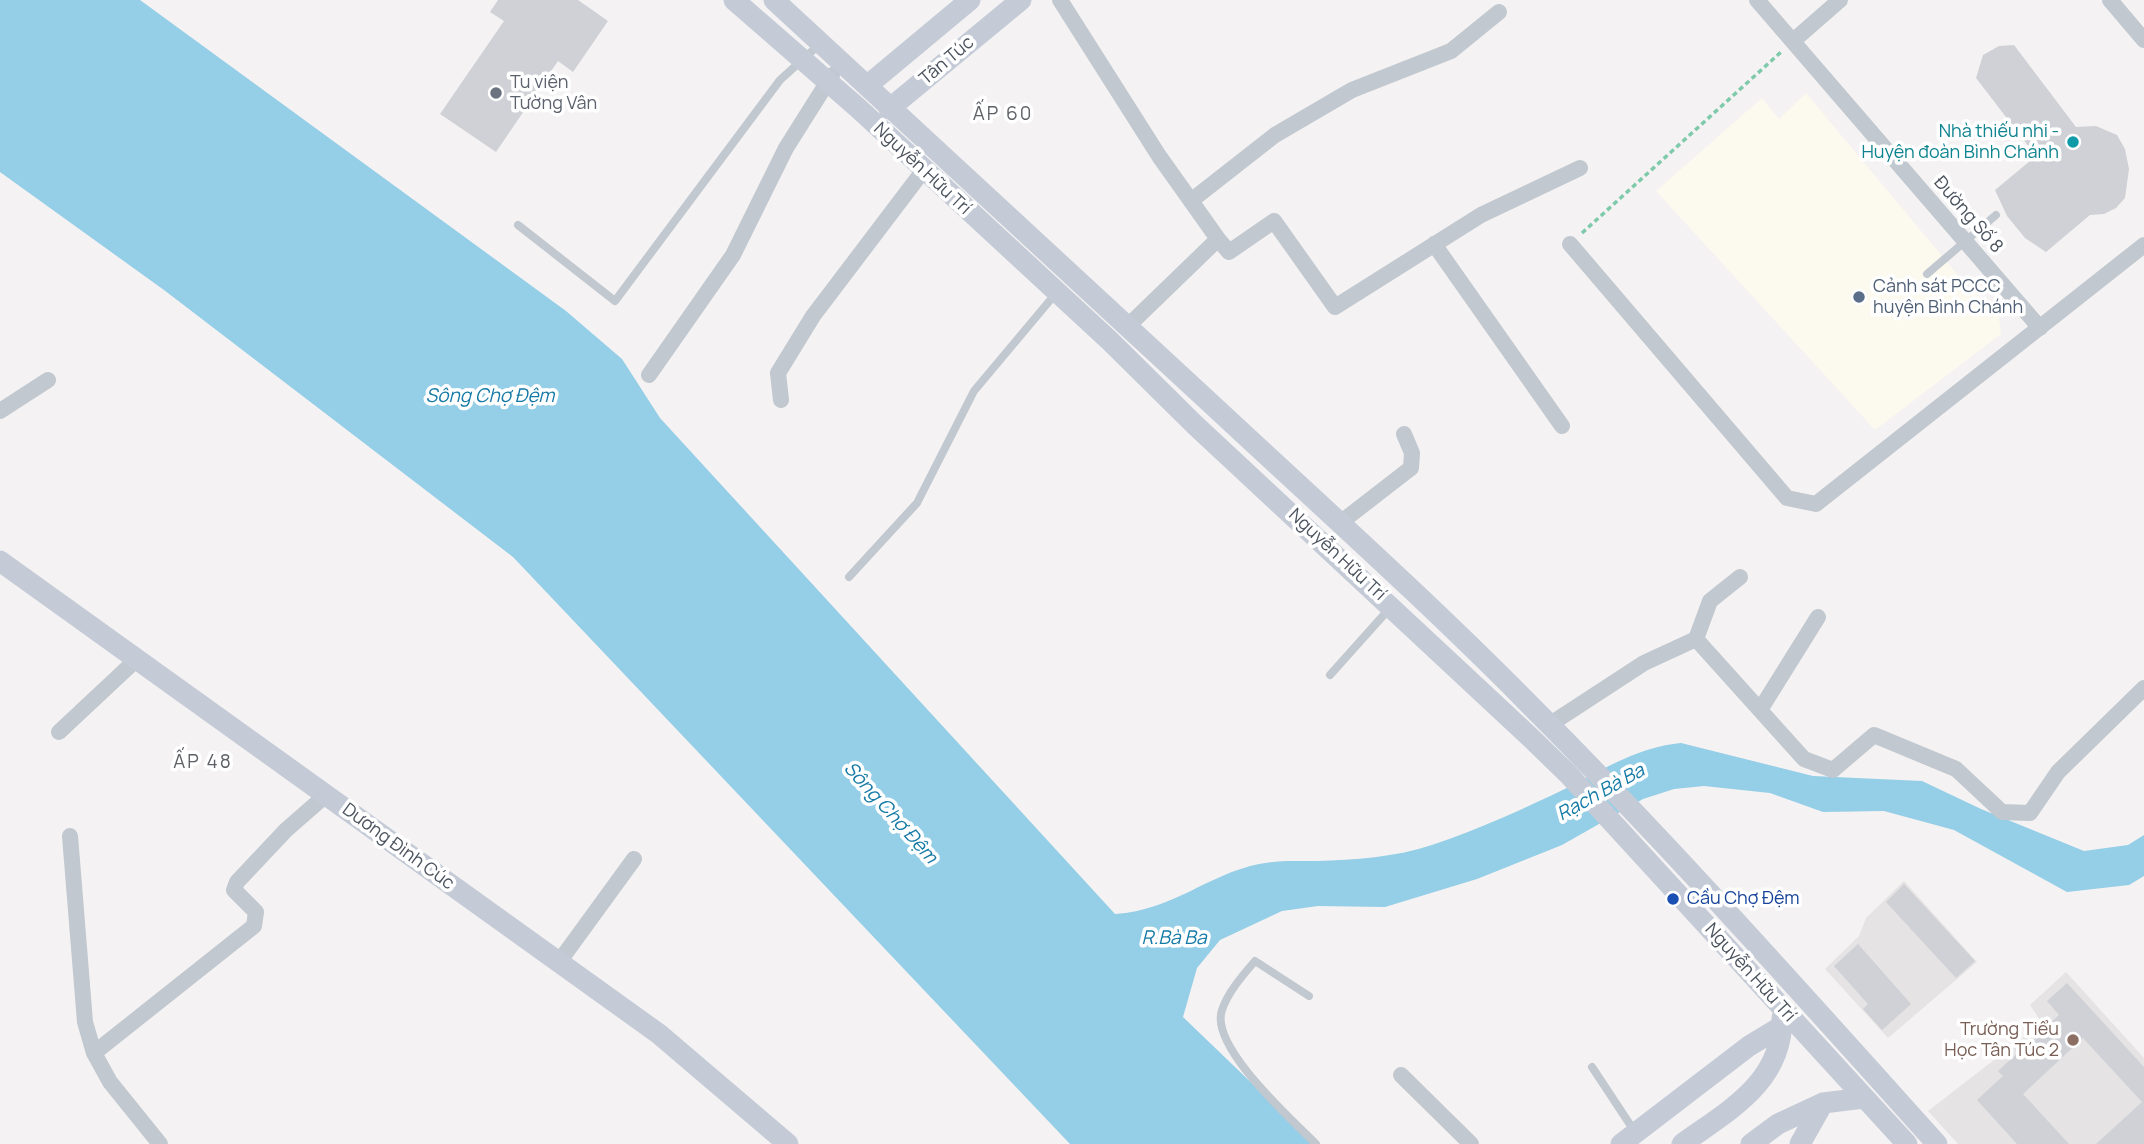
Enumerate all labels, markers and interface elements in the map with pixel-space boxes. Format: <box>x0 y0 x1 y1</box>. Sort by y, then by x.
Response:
street label: Tân Túc <box>915 32 979 90</box>
place label: Tu viện Tường Vân <box>510 72 597 114</box>
marker: Tu viện Tường Vân <box>488 85 504 101</box>
district label: ẤP 60 <box>973 104 1033 126</box>
street label: Nguyễn Hữu Trí <box>869 118 975 220</box>
place label: Nhà thiếu nhi - Huyện đoàn Bình Chánh <box>1862 121 2059 164</box>
marker: Nhà thiếu nhi - Huyện đoàn Bình Chánh <box>2065 134 2081 150</box>
street label: Đường Số 8 <box>1929 172 2007 258</box>
place label: Cảnh sát PCCC huyện Bình Chánh <box>1873 276 2023 318</box>
marker: Cảnh sát PCCC huyện Bình Chánh <box>1851 289 1867 305</box>
water label: Sông Chợ Đệm <box>426 386 554 408</box>
street label: Nguyễn Hữu Trí <box>1284 504 1390 606</box>
district label: ẤP 48 <box>174 752 232 774</box>
water label: Sông Chợ Đệm <box>838 758 942 868</box>
water label: Rạch Bà Ba <box>1553 760 1649 826</box>
street label: Dương Đình Cúc <box>338 799 458 895</box>
place label: Cầu Chợ Đệm <box>1687 888 1799 910</box>
marker: Cầu Chợ Đệm <box>1665 891 1681 907</box>
street label: Nguyễn Hữu Trí <box>1700 919 1800 1027</box>
water label: R.Bà Ba <box>1142 928 1206 950</box>
place label: Trường Tiểu Học Tân Túc 2 <box>1944 1019 2059 1062</box>
marker: Trường Tiểu Học Tân Túc 2 <box>2065 1032 2081 1048</box>

